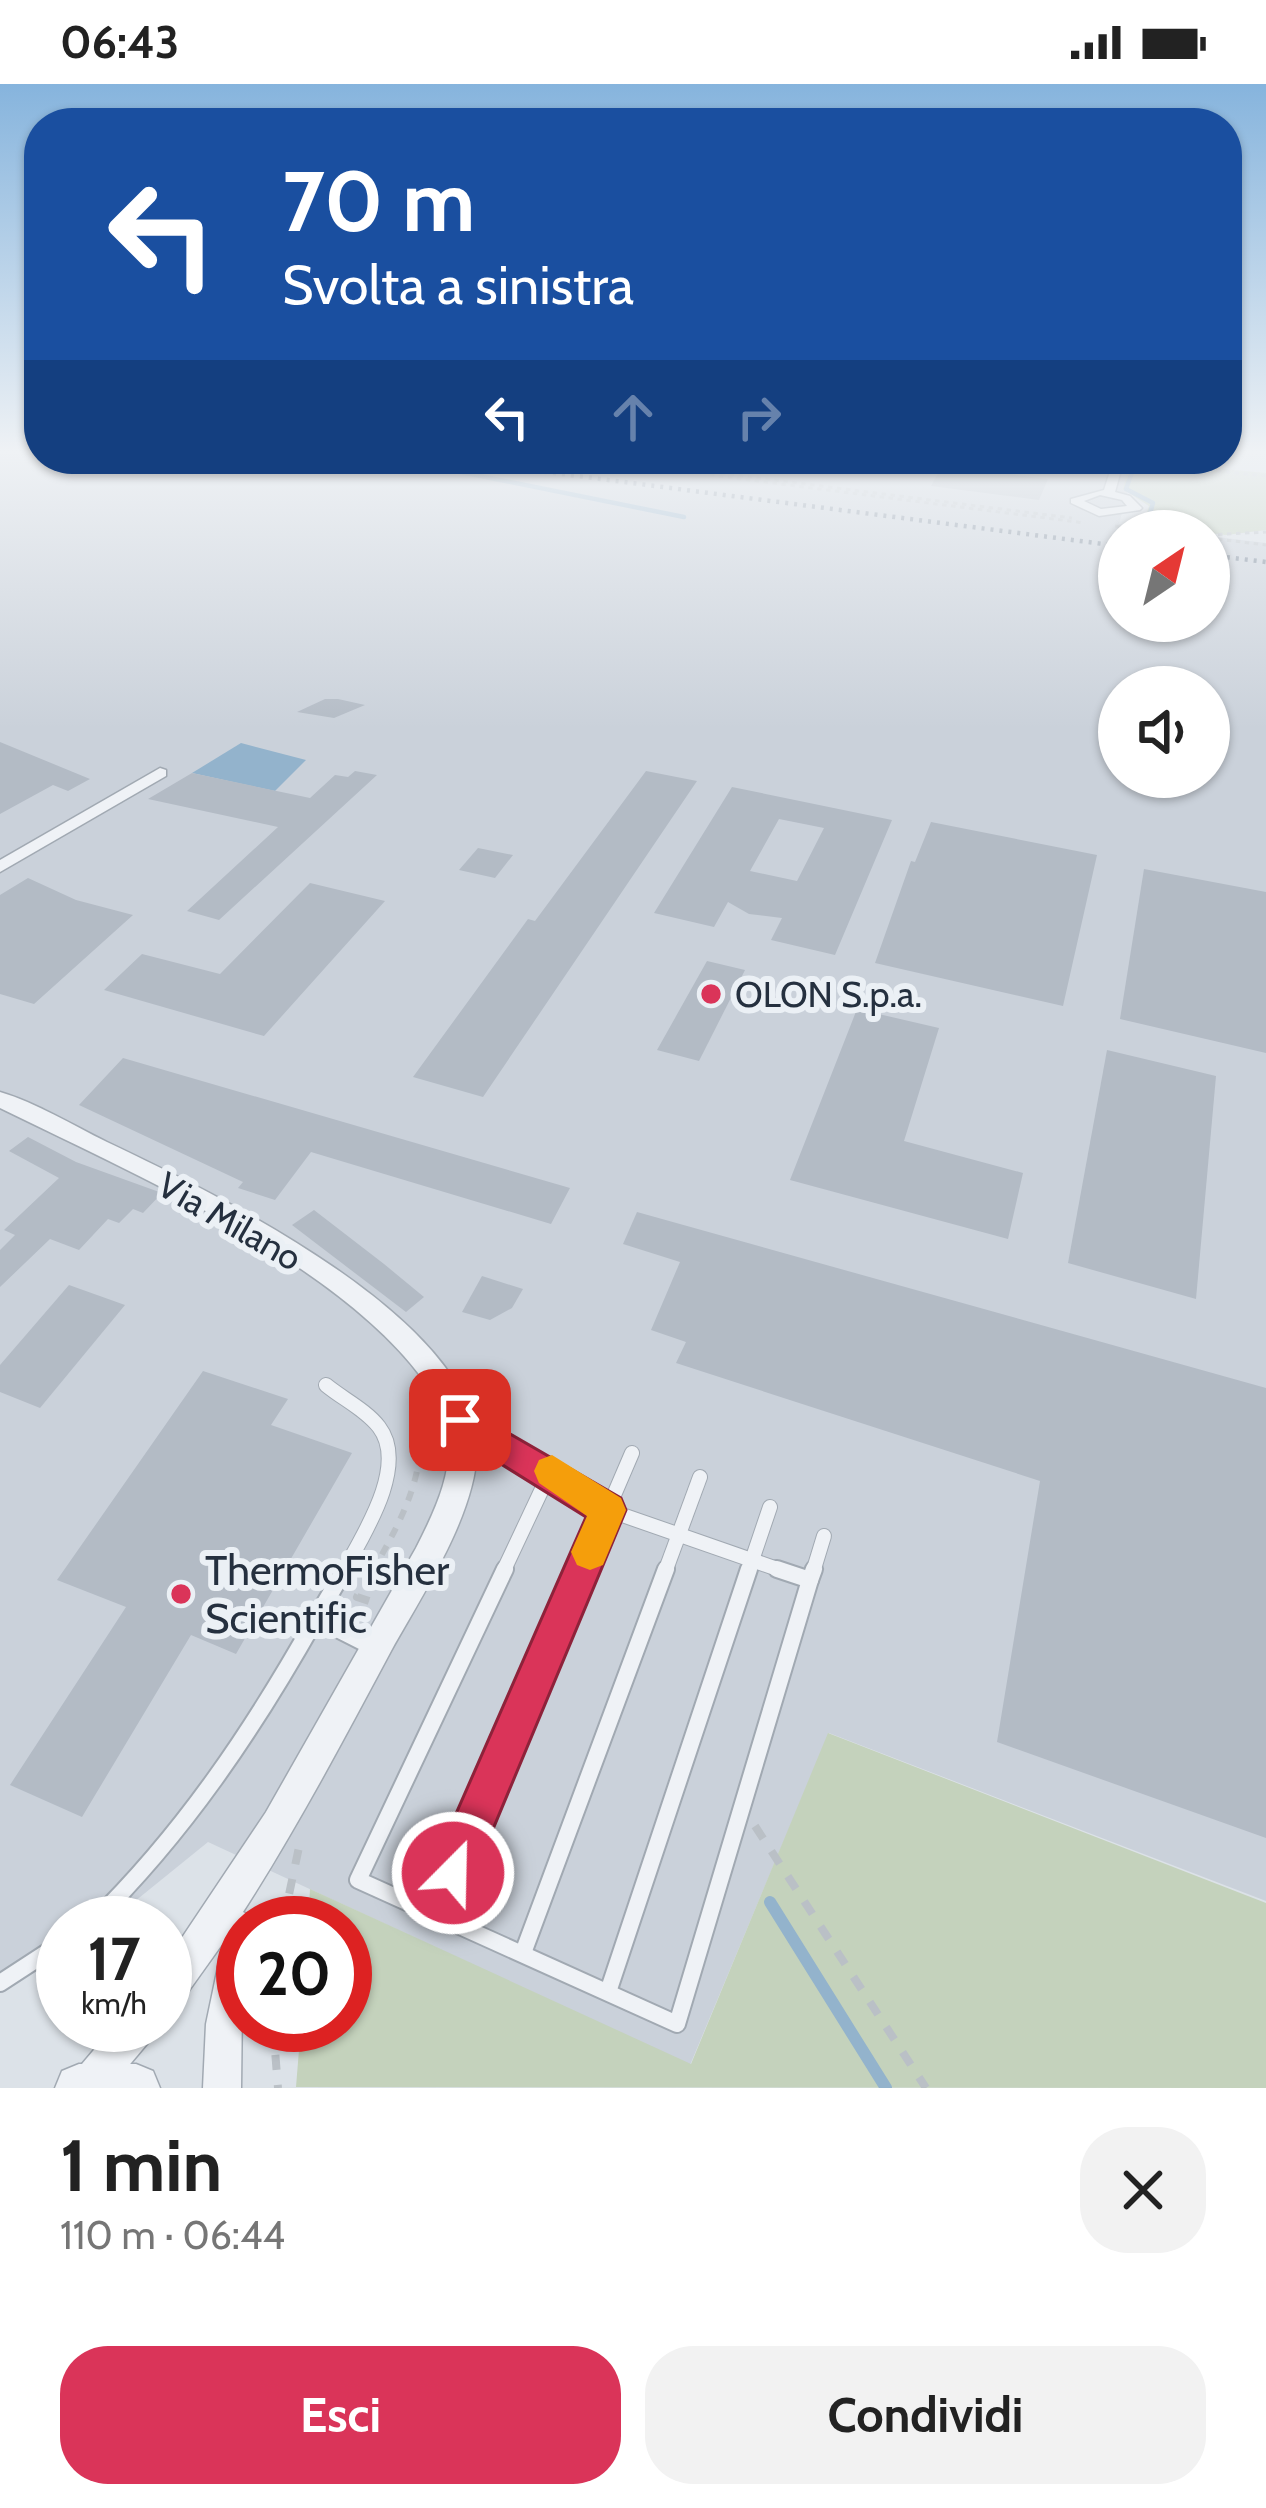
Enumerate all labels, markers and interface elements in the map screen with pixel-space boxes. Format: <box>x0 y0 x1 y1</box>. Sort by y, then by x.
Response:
text: 06:43 <box>60 15 179 69</box>
text: 70 m <box>282 150 475 252</box>
icon: left <box>84 156 240 312</box>
text: Svolta a sinistra <box>282 252 634 318</box>
icon: left <box>474 384 540 450</box>
icon: ahead <box>600 384 666 450</box>
icon: right <box>726 384 792 450</box>
north arrow <box>1098 510 1230 642</box>
map controls <box>1098 510 1230 798</box>
button: sound <box>1098 666 1230 798</box>
place label: OLON S.p.a. <box>735 972 922 1016</box>
marker: OLON S.p.a. <box>698 981 724 1007</box>
street label: Via Milano <box>150 1162 310 1280</box>
pin <box>409 1369 511 1471</box>
icon: arrive <box>427 1387 493 1453</box>
place label: ThermoFisher Scientific <box>205 1544 450 1644</box>
marker: ThermoFisher Scientific <box>168 1581 194 1607</box>
position arrow <box>390 1810 516 1936</box>
speed limit sign: 20 <box>216 1896 372 2052</box>
text: 17 <box>88 1922 140 1995</box>
text: km/h <box>81 1985 147 2022</box>
text: 1 min <box>60 2122 222 2209</box>
button: close <box>1080 2127 1206 2253</box>
text: 110 m · 06:44 <box>60 2211 285 2259</box>
button: Esci <box>60 2346 621 2484</box>
button: Condividi <box>645 2346 1206 2484</box>

